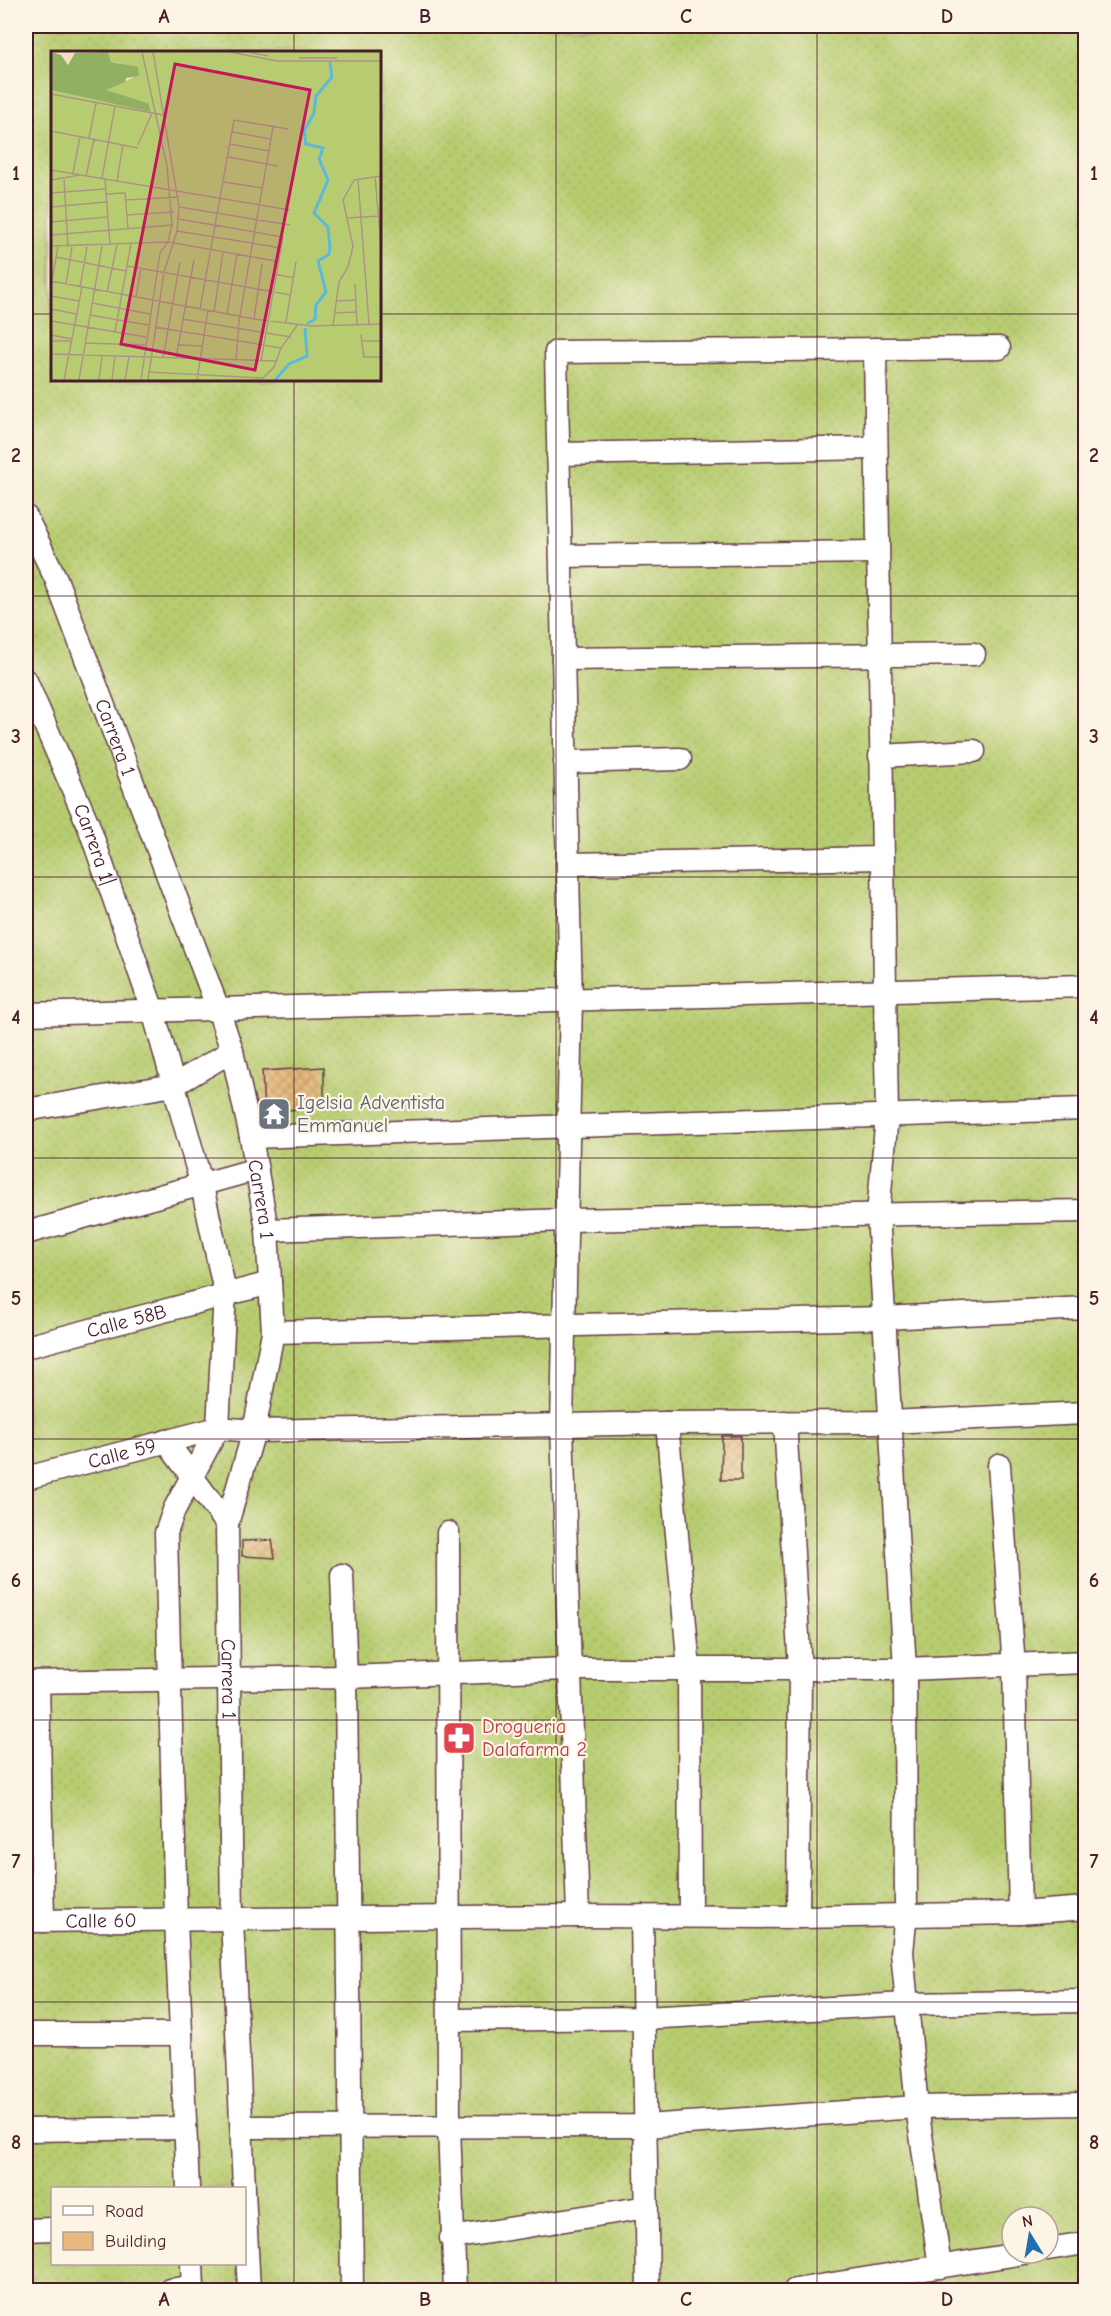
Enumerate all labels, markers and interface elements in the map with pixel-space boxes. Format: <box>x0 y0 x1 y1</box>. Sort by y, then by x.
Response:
text: A <box>158 5 170 28</box>
text: B <box>419 5 431 28</box>
text: C <box>680 5 692 28</box>
text: D <box>941 5 953 28</box>
inset map <box>51 51 381 381</box>
text: 1 <box>12 162 20 185</box>
text: 1 <box>1090 162 1098 185</box>
text: 2 <box>11 444 21 467</box>
text: 2 <box>1089 444 1099 467</box>
street label: Carrera 1 <box>91 695 141 779</box>
text: 3 <box>11 725 21 748</box>
text: 3 <box>1089 725 1099 748</box>
street label: Carrera 1| <box>69 800 120 888</box>
text: 4 <box>11 1006 21 1029</box>
text: 4 <box>1089 1006 1099 1029</box>
place label: Igelsia Adventista Emmanuel <box>297 1091 445 1137</box>
temple icon: Igelsia Adventista Emmanuel <box>256 1096 292 1132</box>
street label: Carrera 1 <box>244 1158 279 1240</box>
text: 5 <box>11 1287 21 1310</box>
text: 5 <box>1089 1287 1099 1310</box>
street label: Calle 58B <box>84 1299 169 1342</box>
street label: Calle 59 <box>85 1433 158 1473</box>
text: 6 <box>11 1569 21 1592</box>
text: 6 <box>1089 1569 1099 1592</box>
street label: Carrera 1 <box>217 1639 241 1720</box>
place label: Drogueria Dalafarma 2 <box>482 1715 587 1761</box>
pharmacy icon: Drogueria Dalafarma 2 <box>441 1720 477 1756</box>
text: 7 <box>12 1850 21 1873</box>
text: 7 <box>1090 1850 1099 1873</box>
street label: Calle 60 <box>65 1908 137 1932</box>
text: 8 <box>11 2131 21 2154</box>
text: 8 <box>1089 2131 1099 2154</box>
legend <box>51 2187 246 2265</box>
text: Road <box>105 2201 144 2222</box>
north arrow <box>1000 2205 1060 2265</box>
text: N <box>1020 2211 1034 2231</box>
text: Building <box>105 2231 167 2252</box>
text: A <box>158 2288 170 2311</box>
text: B <box>419 2288 431 2311</box>
text: C <box>680 2288 692 2311</box>
text: D <box>941 2288 953 2311</box>

